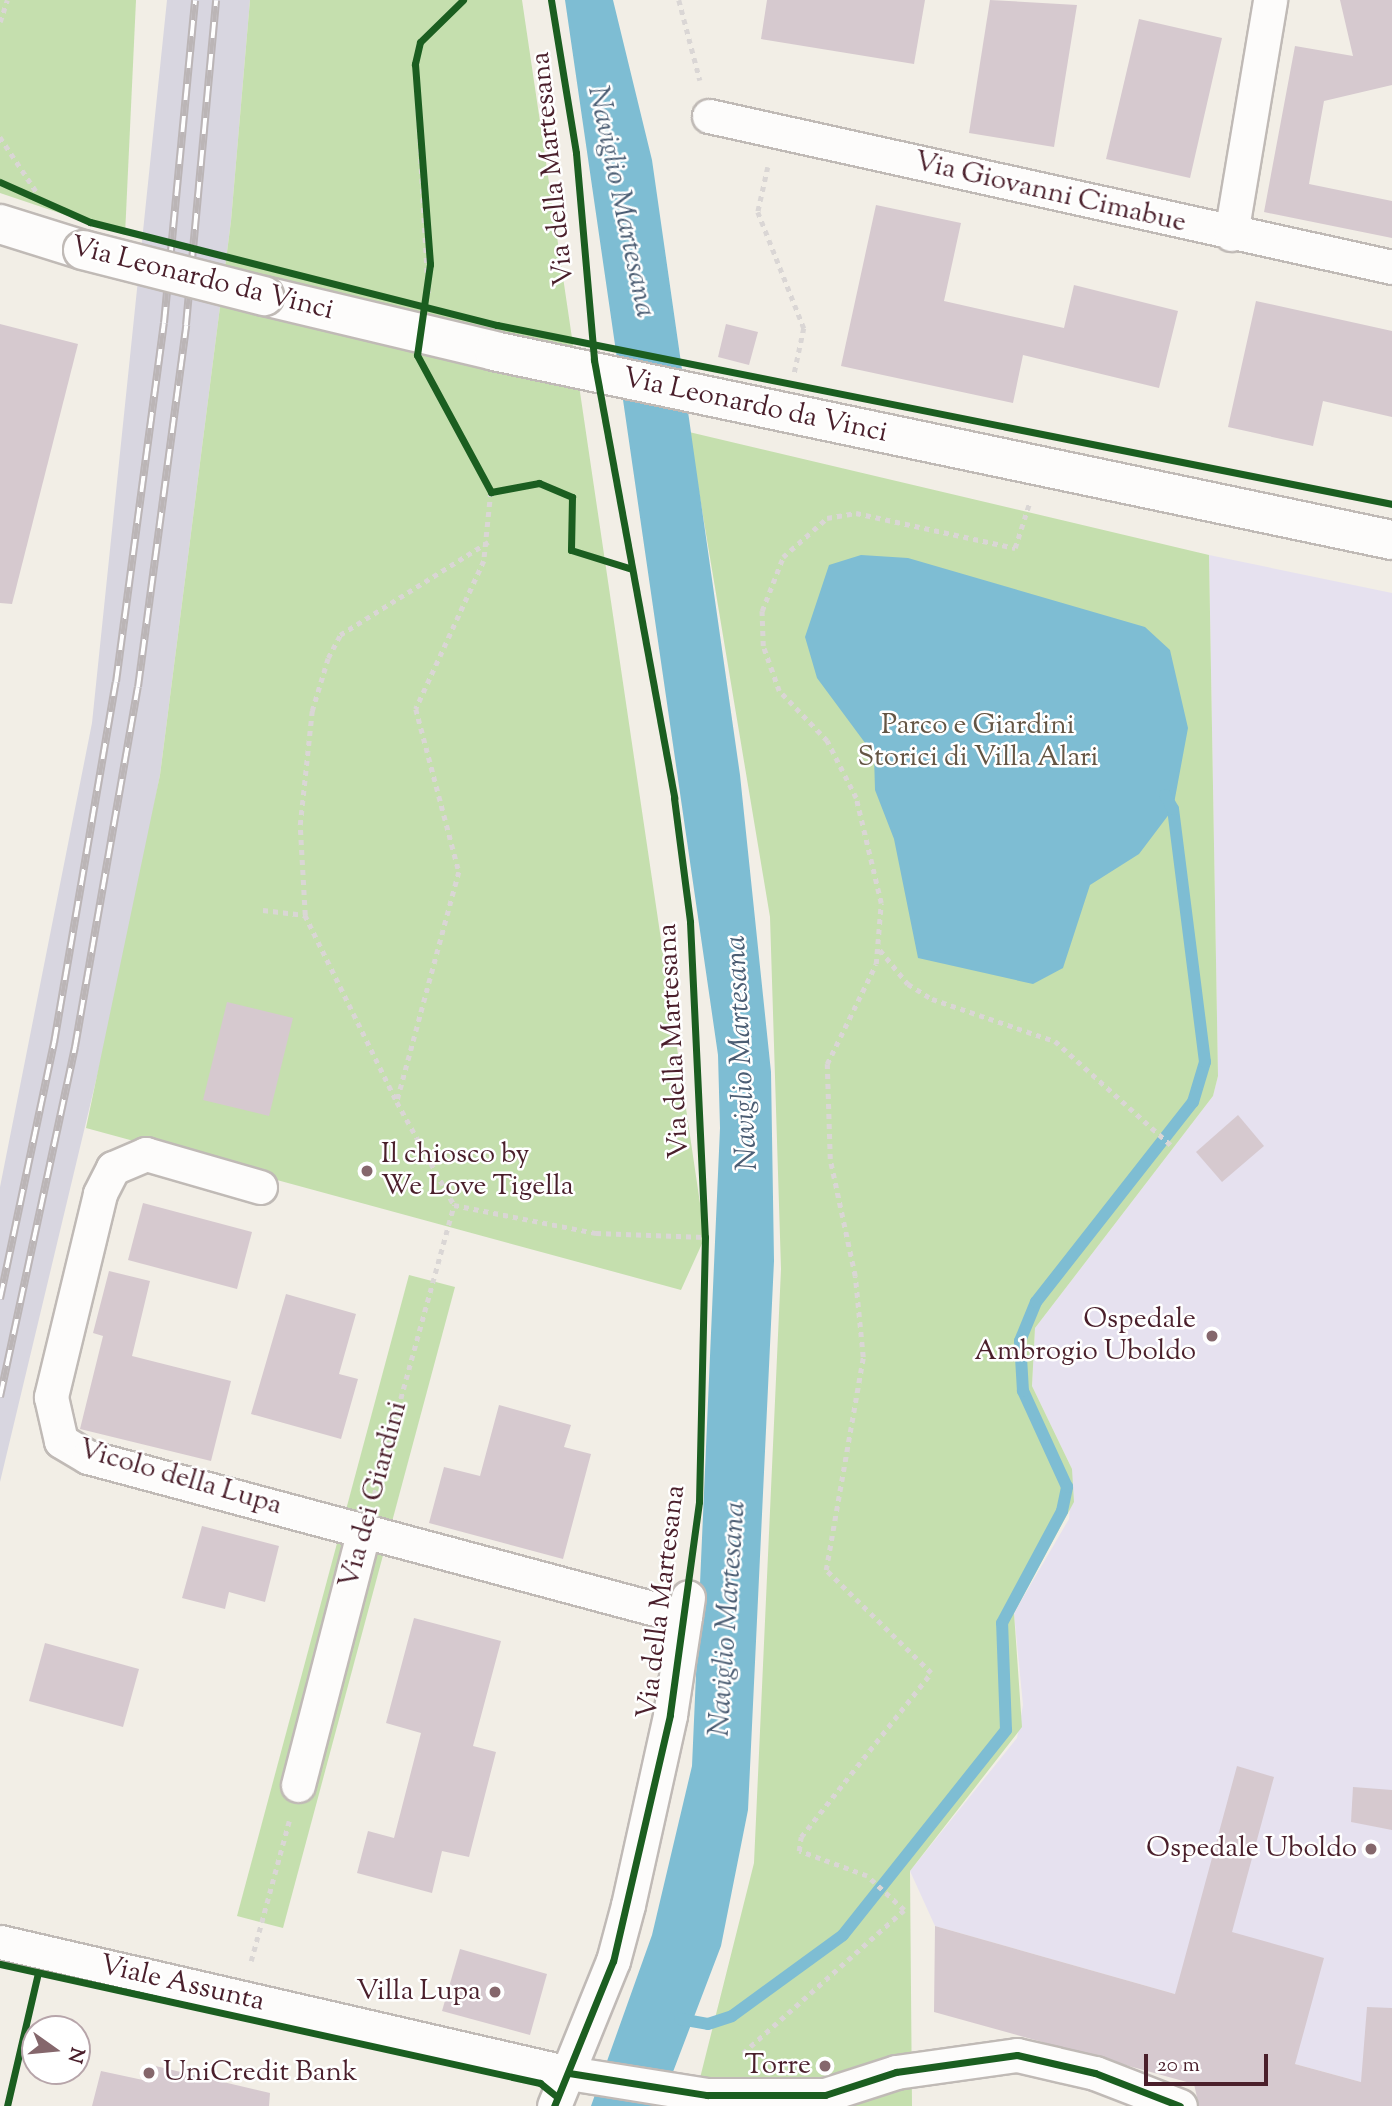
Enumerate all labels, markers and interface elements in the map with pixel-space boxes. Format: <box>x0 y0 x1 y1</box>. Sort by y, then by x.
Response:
street label: Via della Martesana <box>524 50 582 288</box>
water label: Naviglio Martesana <box>578 83 662 321</box>
street label: Via Giovanni Cimabue <box>911 145 1189 241</box>
street label: Via Leonardo da Vinci <box>67 230 337 328</box>
street label: Via Leonardo da Vinci <box>620 362 890 450</box>
park label: Parco e Giardini Storici di Villa Alari <box>857 709 1099 775</box>
street label: Via della Martesana <box>651 923 697 1159</box>
water label: Naviglio Martesana <box>719 934 767 1172</box>
place label: Il chiosco by We Love Tigella <box>381 1138 574 1204</box>
marker: Il chiosco by We Love Tigella <box>359 1163 375 1179</box>
place label: Ospedale Ambrogio Uboldo <box>974 1303 1196 1369</box>
marker: Ospedale Ambrogio Uboldo <box>1202 1326 1222 1346</box>
street label: Via dei Giardini <box>333 1398 415 1592</box>
street label: Vicolo della Lupa <box>75 1433 285 1523</box>
street label: Via della Martesana <box>631 1483 693 1721</box>
water label: Naviglio Martesana <box>703 1500 755 1738</box>
place label: Ospedale Uboldo <box>1146 1832 1357 1866</box>
marker: Ospedale Uboldo <box>1363 1841 1379 1857</box>
street label: Viale Assunta <box>96 1949 268 2019</box>
place label: Villa Lupa <box>356 1975 481 2009</box>
marker: Villa Lupa <box>487 1984 503 2000</box>
north arrow <box>21 2015 91 2085</box>
scale bar <box>1147 2039 1271 2084</box>
text: N <box>60 2044 90 2066</box>
place label: Torre <box>744 2049 811 2083</box>
text: 20 m <box>1157 2051 1200 2081</box>
place label: UniCredit Bank <box>163 2056 357 2090</box>
marker: Torre <box>817 2058 833 2074</box>
marker: UniCredit Bank <box>141 2065 157 2081</box>

